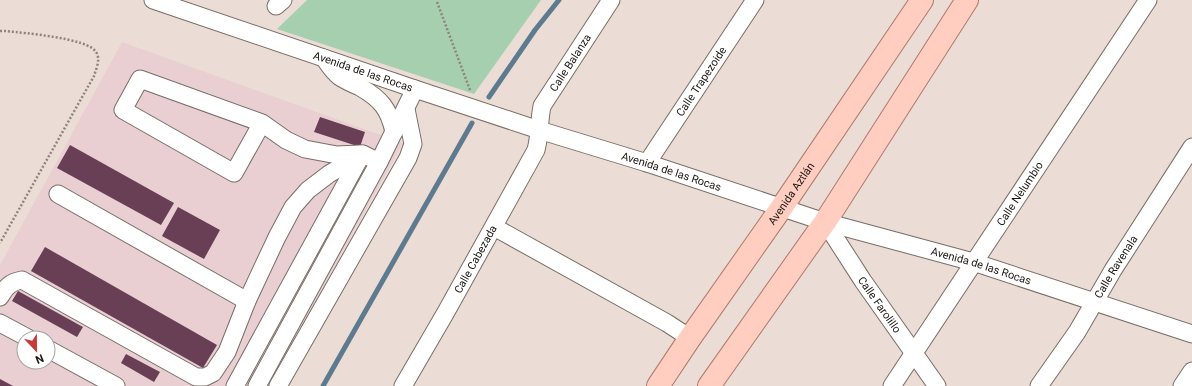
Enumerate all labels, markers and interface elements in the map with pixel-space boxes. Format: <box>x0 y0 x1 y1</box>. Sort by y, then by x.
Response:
street label: Calle Balanza <box>547 31 594 94</box>
street label: Calle Trapezoide <box>673 44 729 119</box>
street label: Avenida de las Rocas <box>312 49 415 94</box>
street label: Avenida de las Rocas <box>620 149 723 194</box>
street label: Calle Nelumbio <box>994 159 1046 228</box>
street label: Avenida Aztlán <box>765 160 817 227</box>
street label: Calle Cabezada <box>451 223 499 296</box>
street label: Calle Ravenala <box>1092 233 1140 301</box>
street label: Avenida de las Rocas <box>930 244 1033 287</box>
street label: Calle Farolillo <box>855 274 904 335</box>
north arrow <box>16 330 56 370</box>
text: N <box>33 351 46 366</box>

